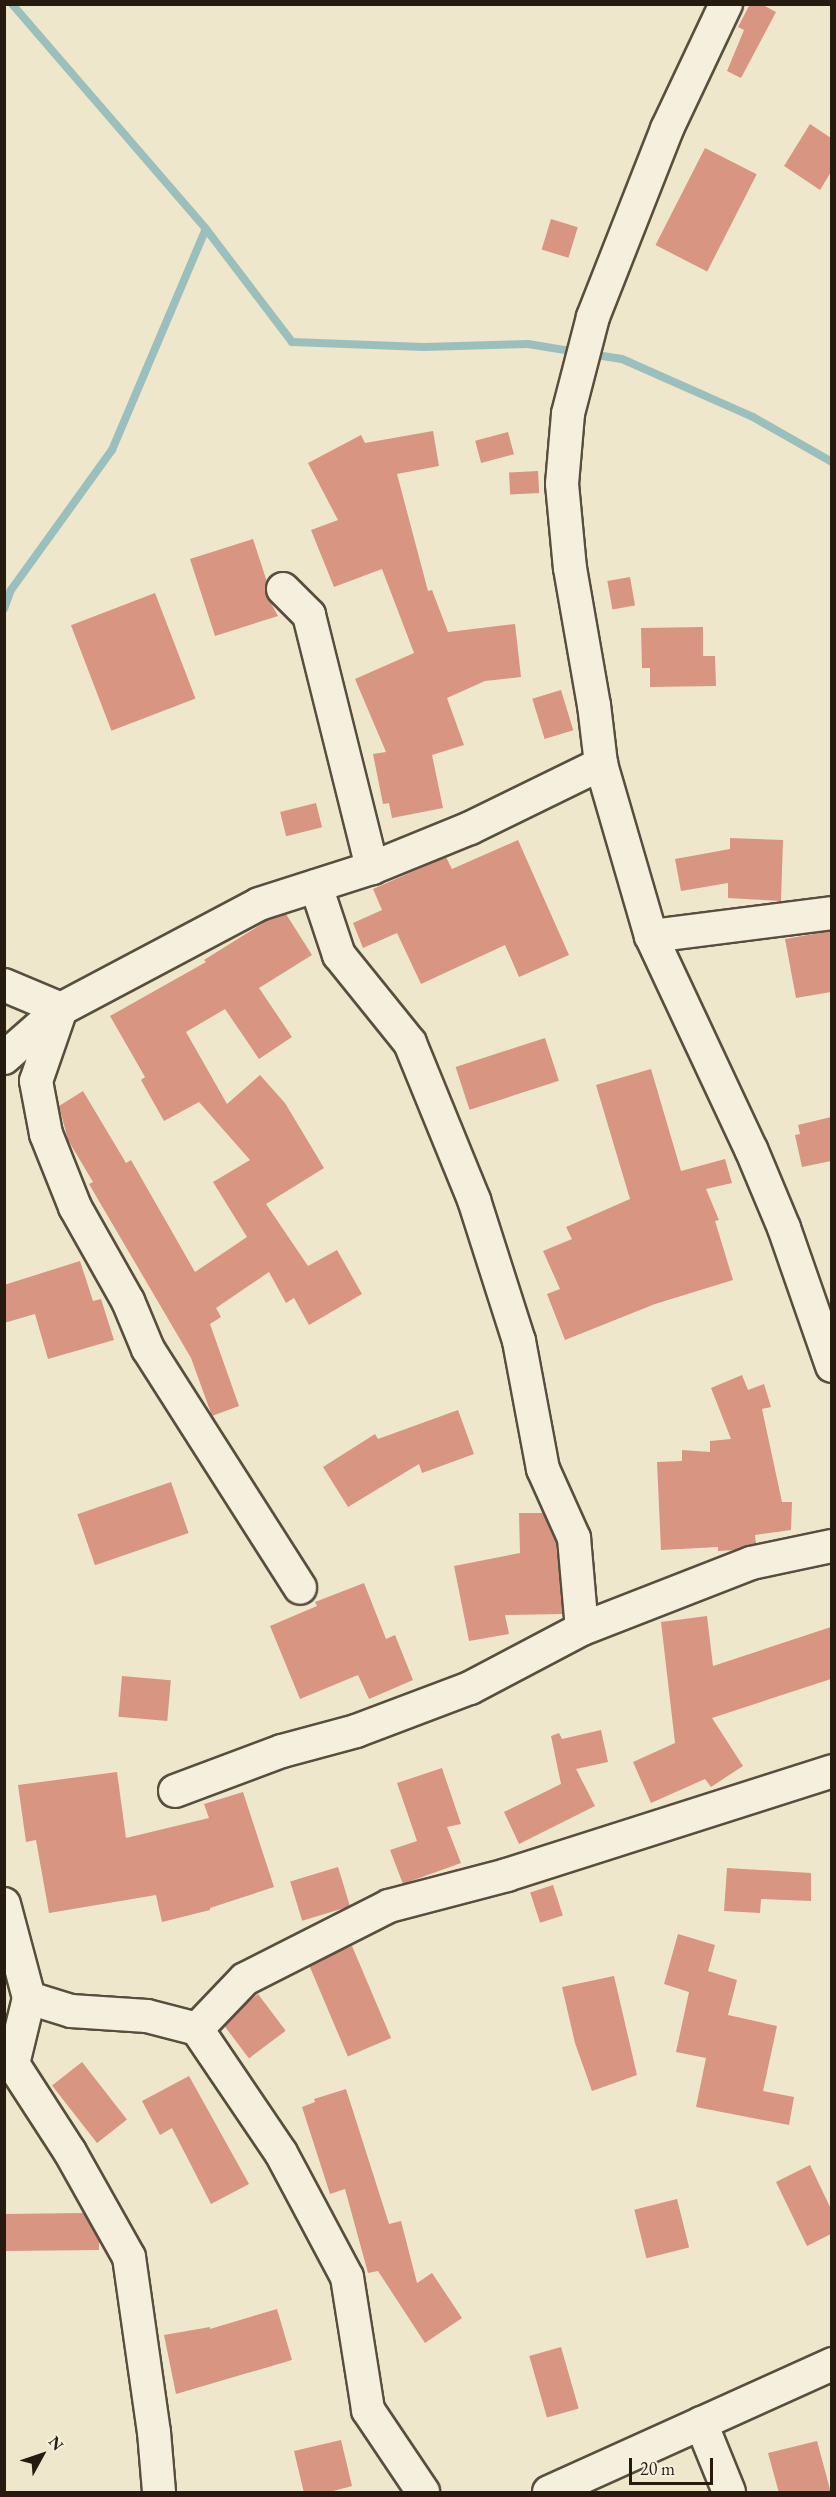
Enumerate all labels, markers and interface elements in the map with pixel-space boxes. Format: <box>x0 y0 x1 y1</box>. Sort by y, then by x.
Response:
north arrow <box>12 2425 72 2485</box>
text: N <box>44 2431 68 2455</box>
scale bar <box>632 2446 716 2484</box>
text: 20 m <box>640 2457 675 2480</box>

